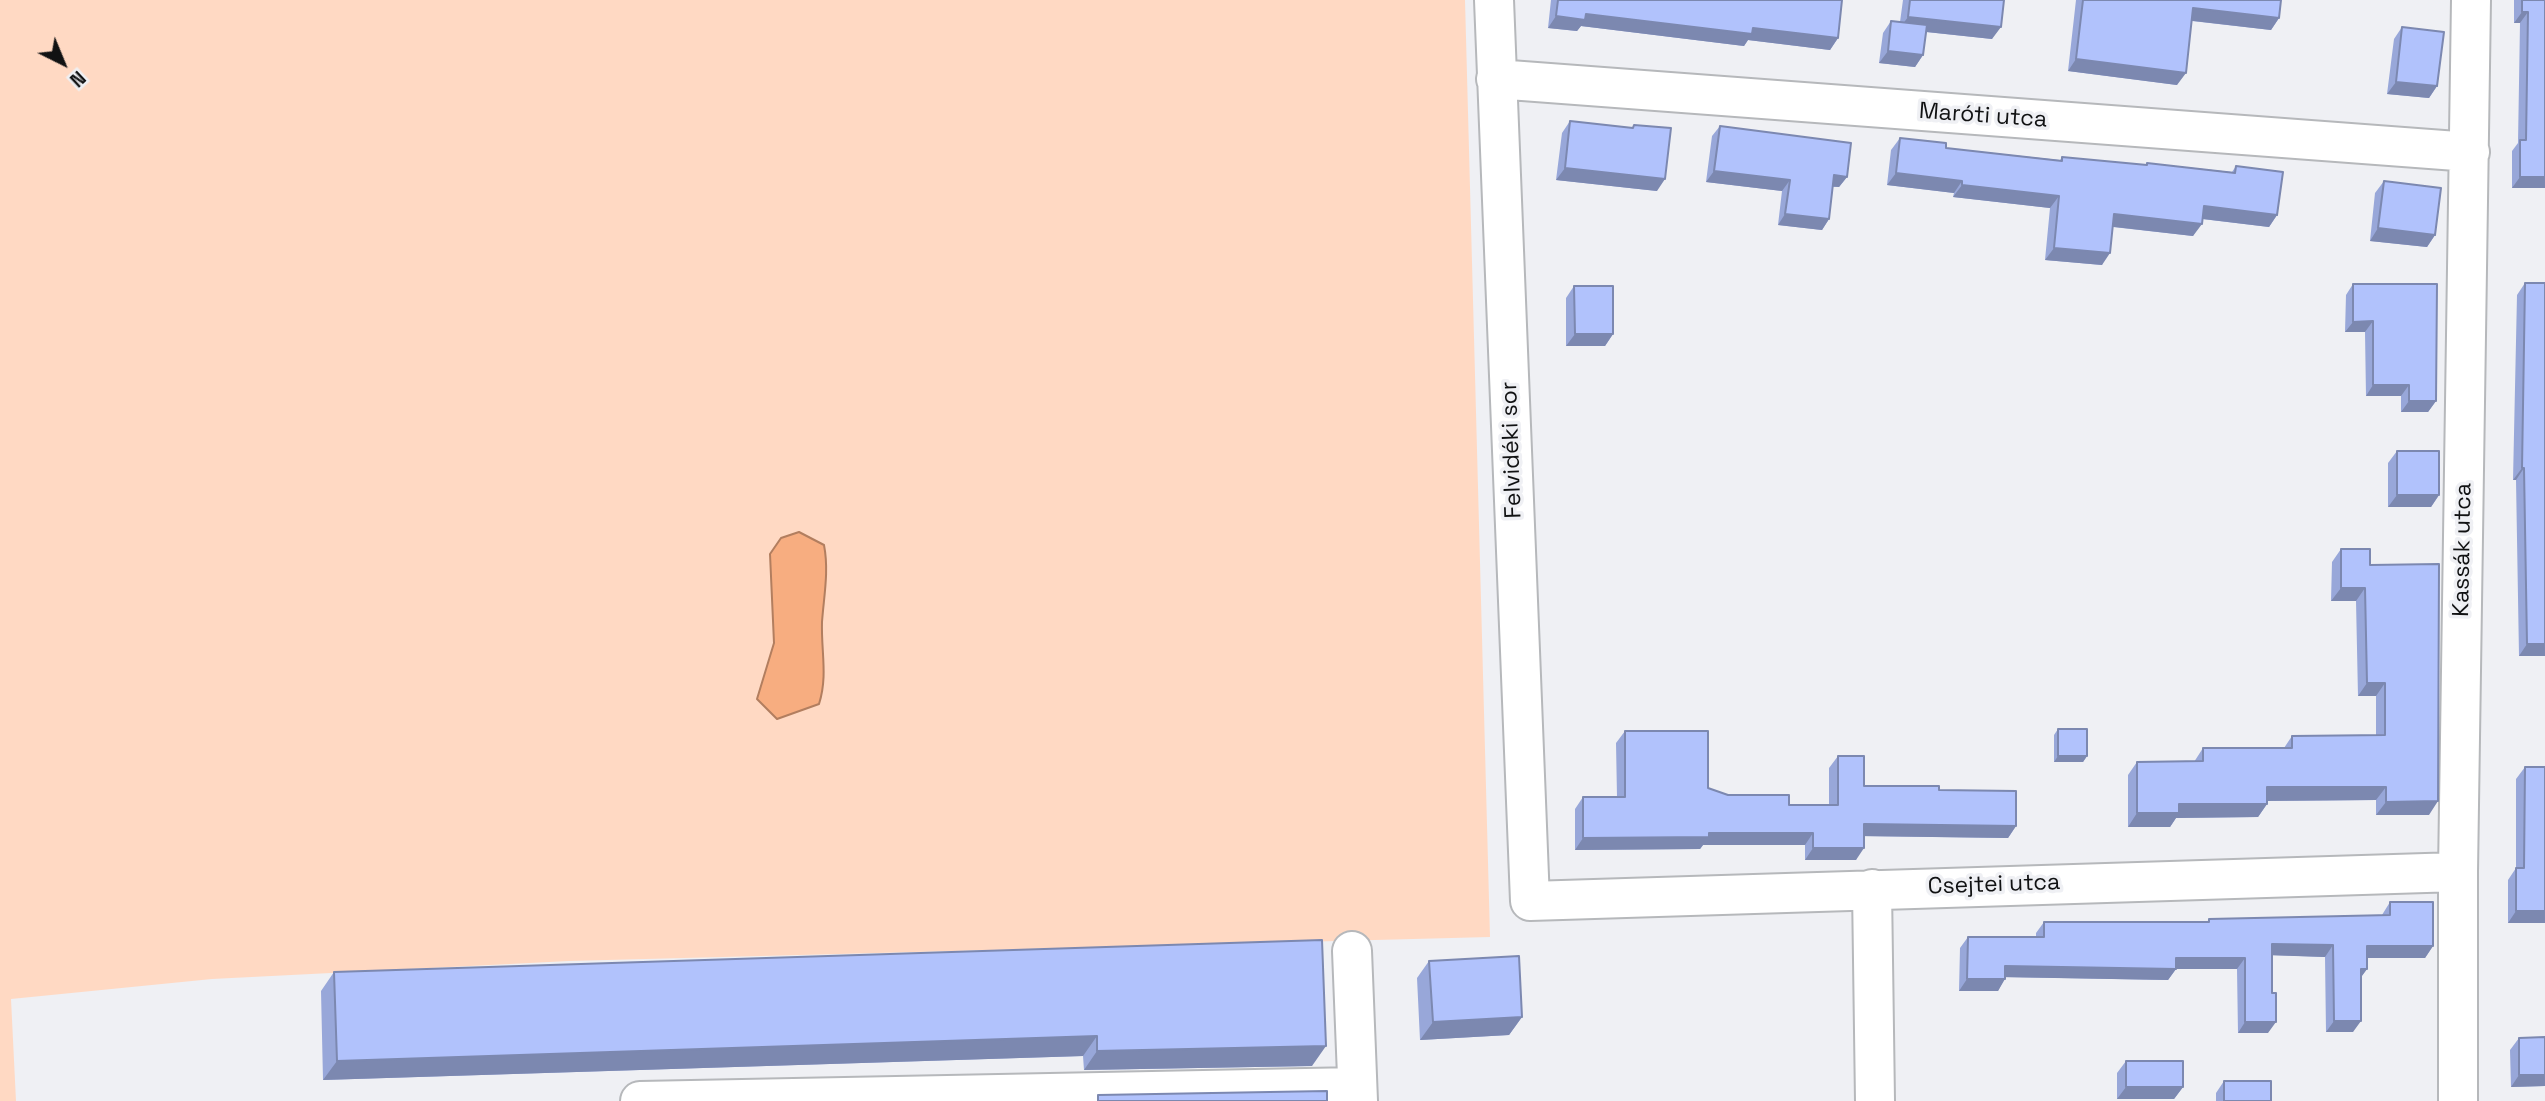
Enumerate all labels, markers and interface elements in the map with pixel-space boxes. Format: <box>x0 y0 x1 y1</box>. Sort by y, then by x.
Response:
north arrow <box>28 28 98 98</box>
text: N <box>64 65 91 92</box>
street label: Maróti utca <box>1918 98 2048 134</box>
street label: Felvidéki sor <box>1496 381 1528 519</box>
street label: Kassák utca <box>2448 483 2478 617</box>
street label: Csejtei utca <box>1927 869 2061 901</box>

